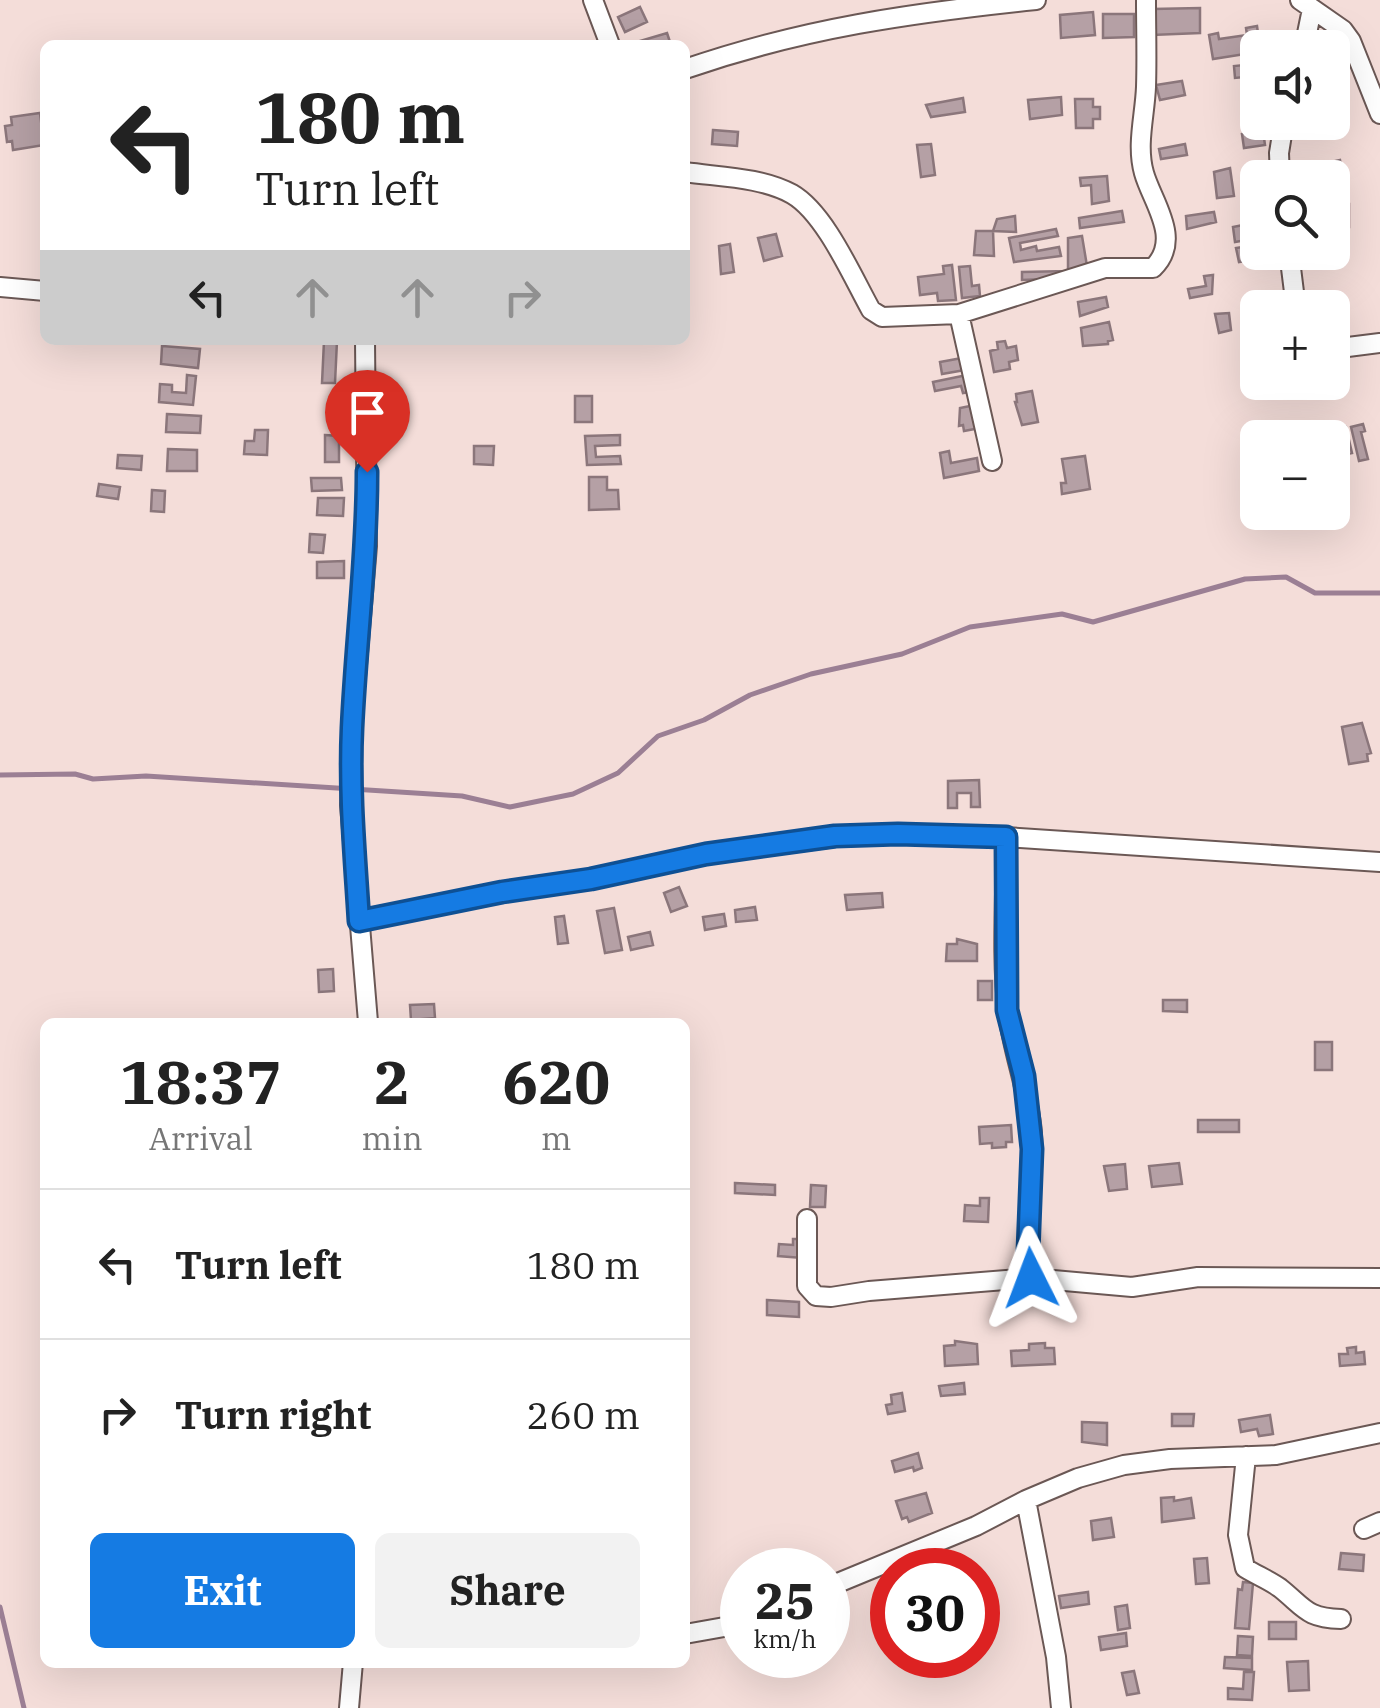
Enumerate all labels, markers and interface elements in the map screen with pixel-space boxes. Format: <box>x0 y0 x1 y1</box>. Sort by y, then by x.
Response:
map controls <box>1240 30 1350 530</box>
button: sound <box>1240 30 1350 140</box>
text: 180 m <box>255 71 465 162</box>
icon: left <box>90 80 220 210</box>
text: Turn left <box>255 159 439 217</box>
button: search <box>1240 160 1350 270</box>
icon: left <box>180 270 235 325</box>
icon: ahead <box>285 270 340 325</box>
icon: ahead <box>390 270 445 325</box>
icon: right <box>495 270 550 325</box>
button: + <box>1240 290 1350 400</box>
pin <box>325 370 410 473</box>
icon: arrive <box>340 385 395 440</box>
button: − <box>1240 420 1350 530</box>
text: 18:37 <box>120 1042 282 1121</box>
text: 2 <box>374 1042 410 1121</box>
text: 620 <box>502 1042 610 1121</box>
text: Arrival <box>149 1117 253 1159</box>
text: min <box>362 1117 423 1159</box>
text: m <box>541 1117 572 1159</box>
position arrow <box>979 1226 1083 1330</box>
icon: left <box>90 1237 145 1292</box>
text: Turn left <box>175 1240 342 1289</box>
text: 180 m <box>527 1240 640 1289</box>
icon: right <box>90 1387 145 1442</box>
text: Turn right <box>175 1390 371 1439</box>
text: 260 m <box>527 1390 640 1439</box>
button: Exit <box>90 1533 355 1648</box>
button: Share <box>375 1533 640 1648</box>
speed limit sign: 30 <box>870 1548 1000 1678</box>
text: 25 <box>755 1568 815 1633</box>
text: km/h <box>753 1622 817 1655</box>

